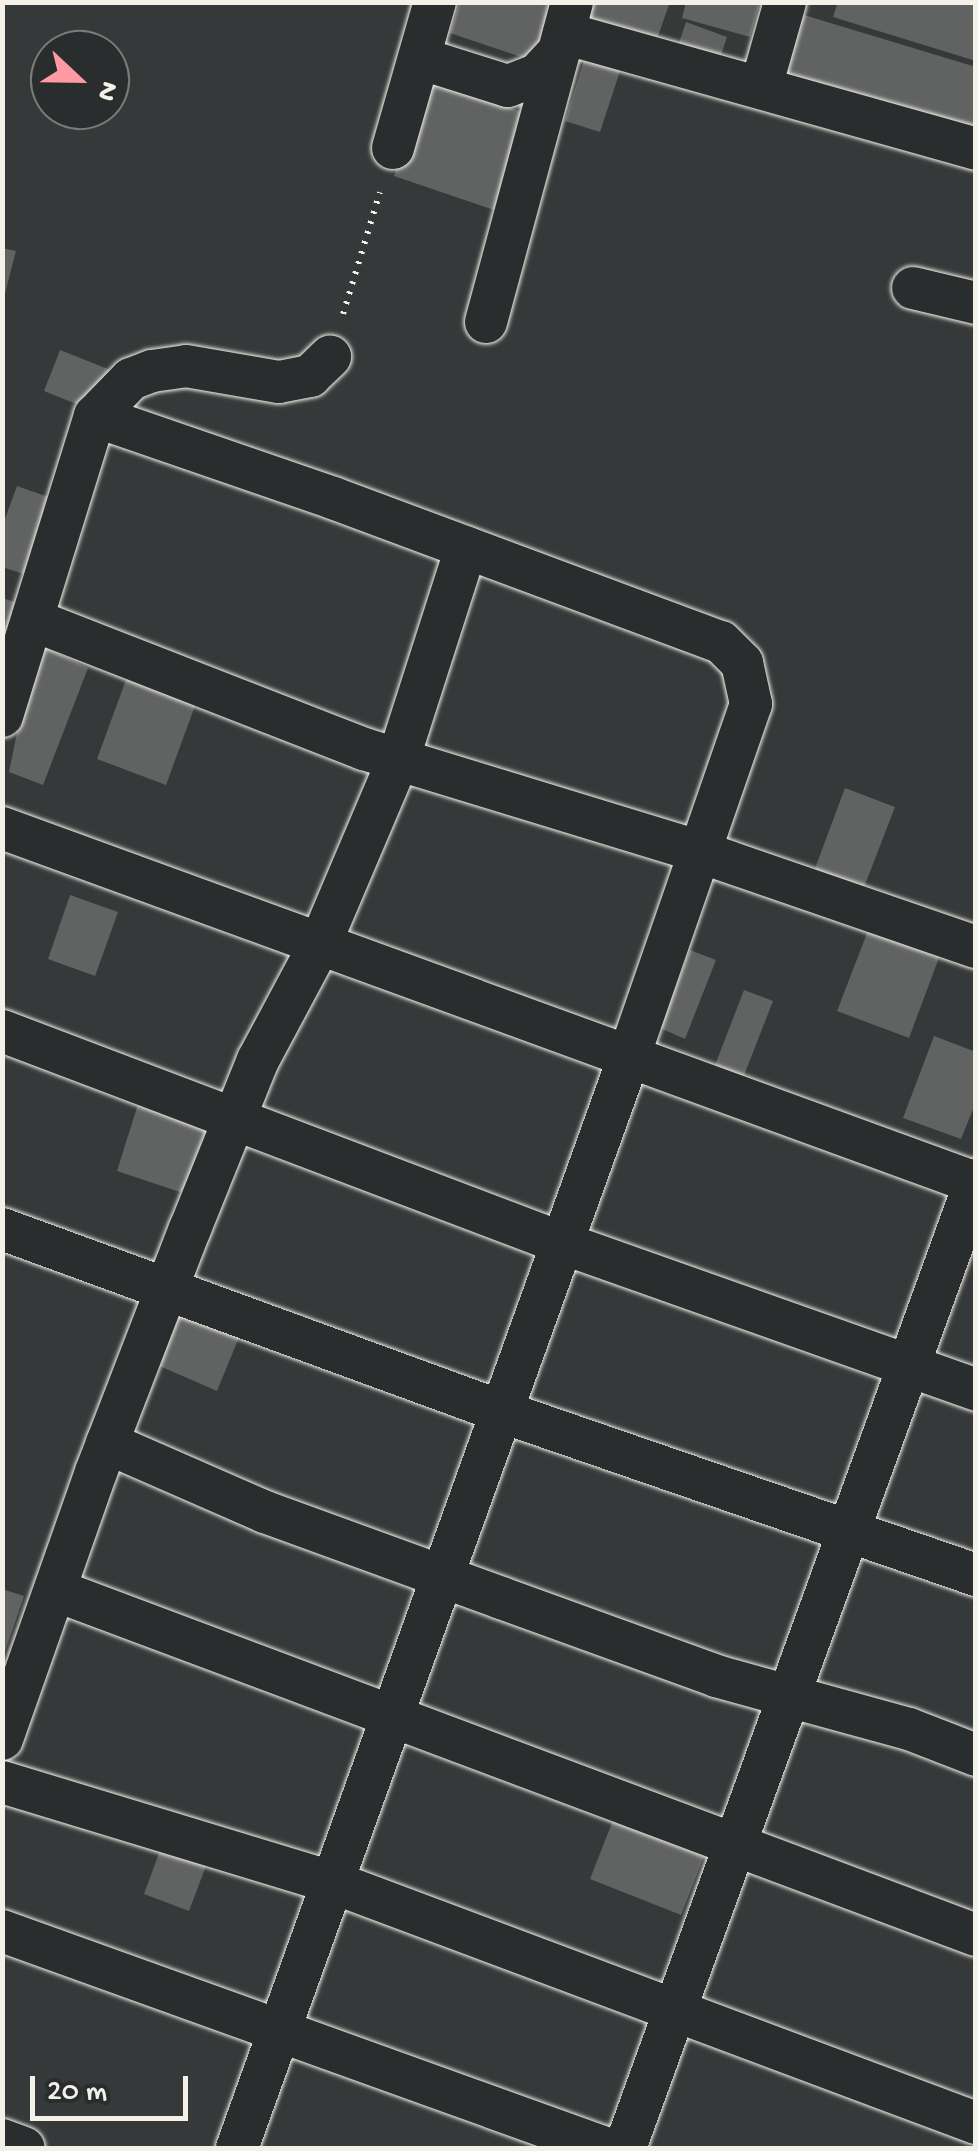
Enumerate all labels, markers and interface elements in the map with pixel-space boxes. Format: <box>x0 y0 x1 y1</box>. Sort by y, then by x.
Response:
north arrow <box>30 30 130 130</box>
text: N <box>88 76 125 105</box>
scale bar <box>35 2056 192 2118</box>
text: 20 m <box>47 2076 107 2111</box>

